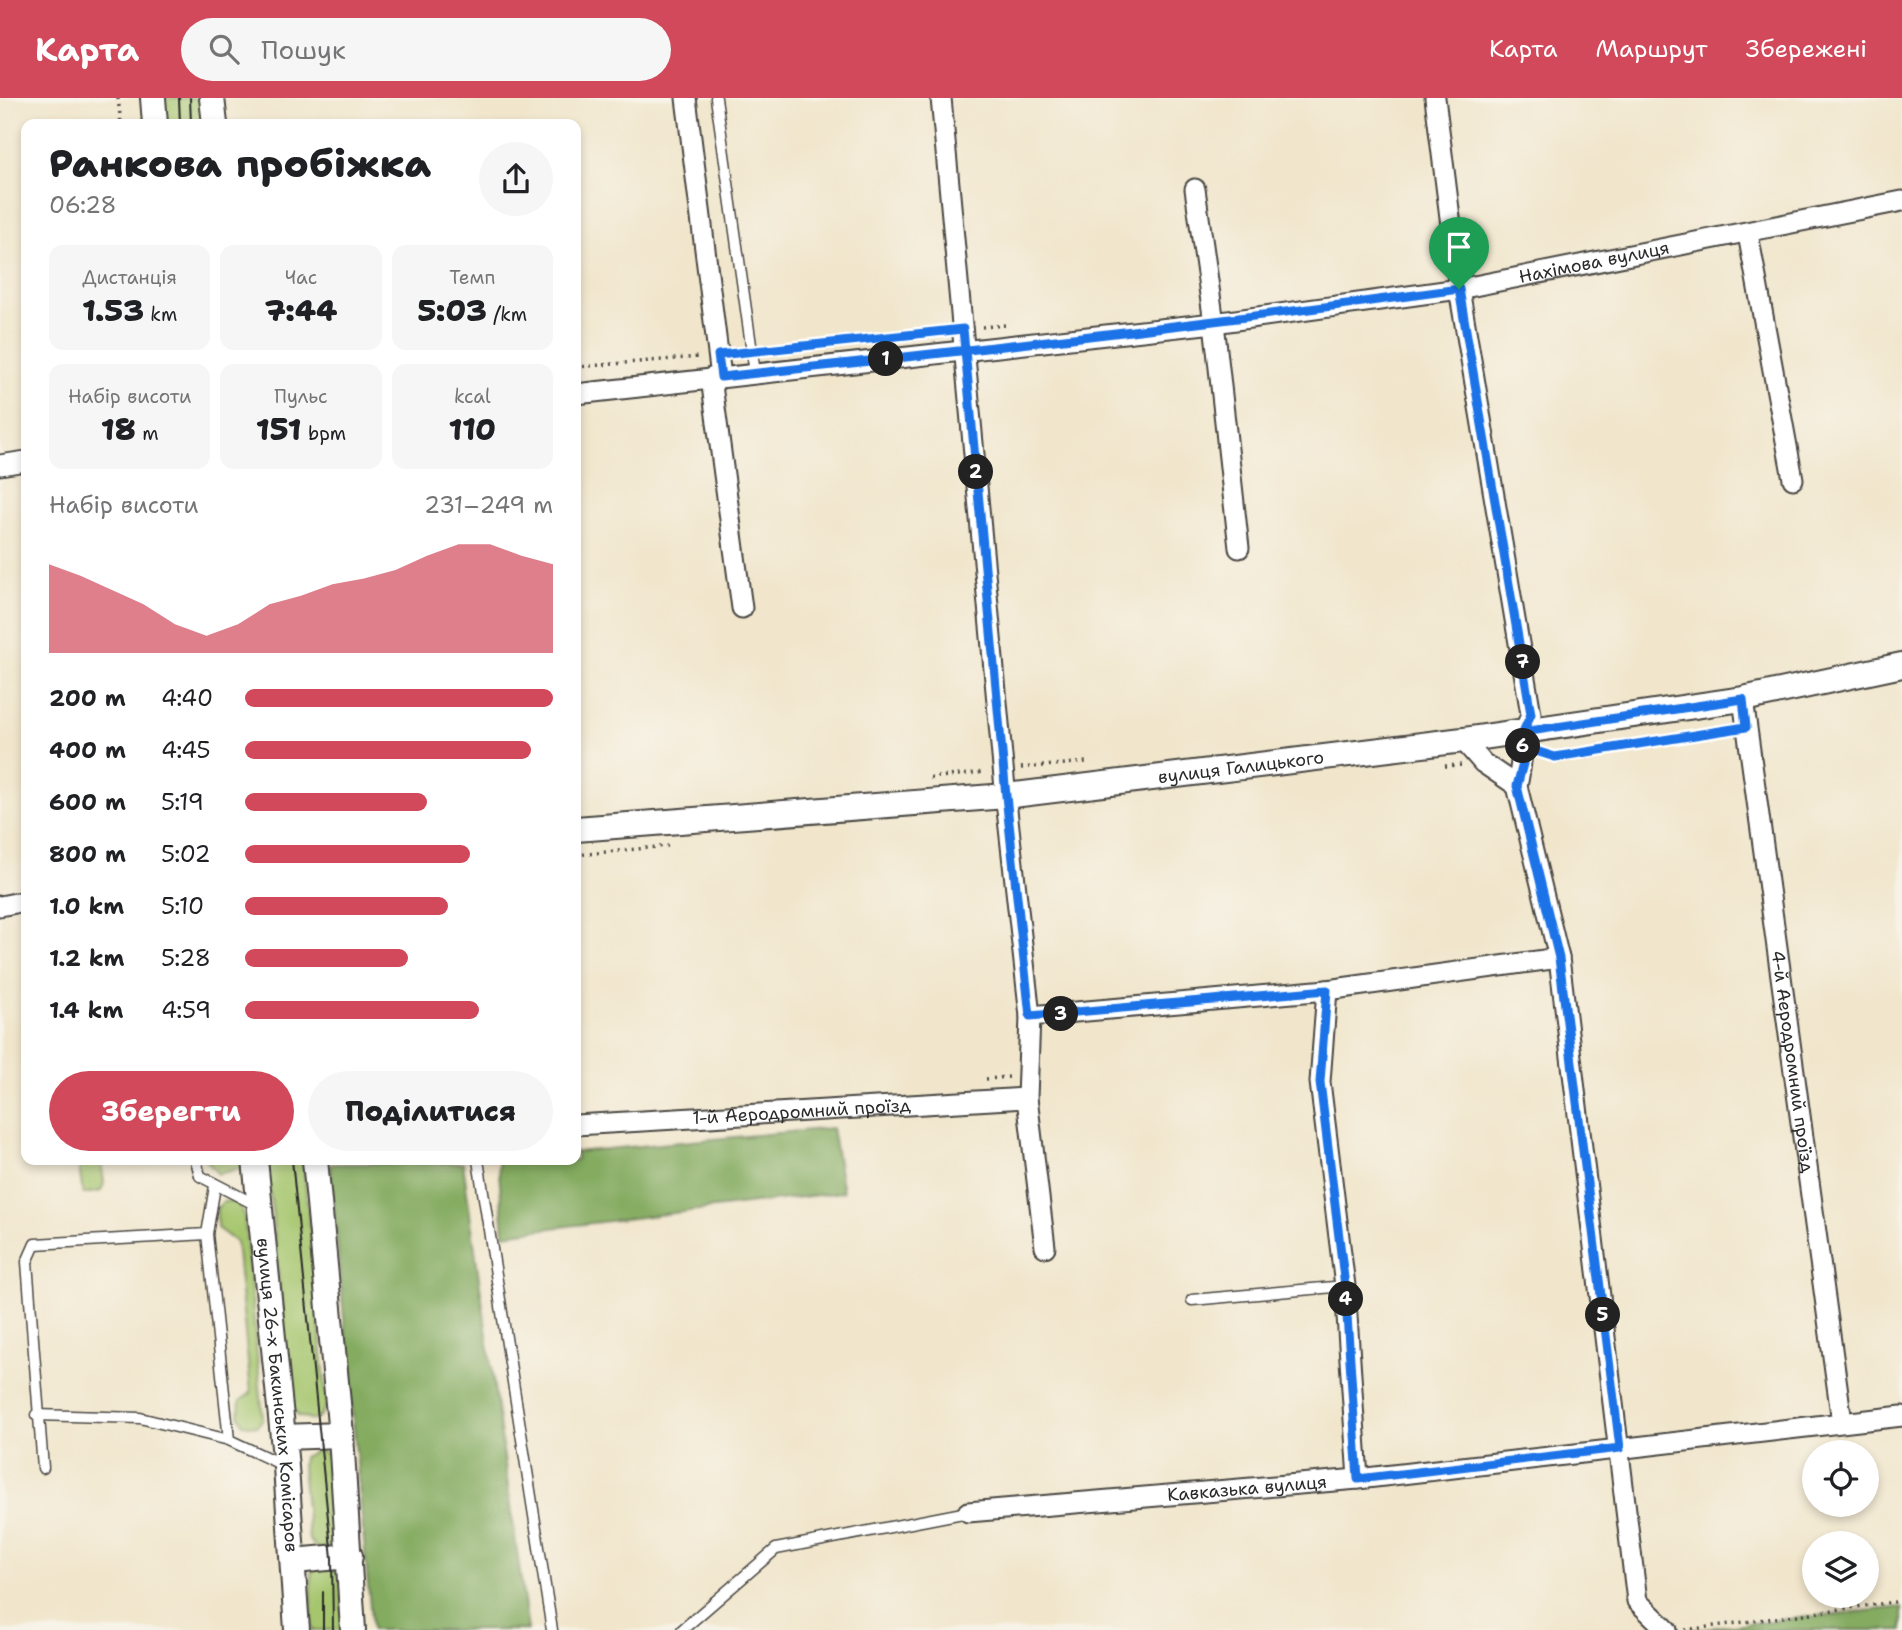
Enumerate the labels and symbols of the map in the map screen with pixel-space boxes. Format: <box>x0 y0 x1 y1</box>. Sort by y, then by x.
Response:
pin <box>1429 217 1489 289</box>
street label: Нахімова вулиця <box>1517 235 1671 289</box>
pin: 1 <box>868 342 903 376</box>
pin: 2 <box>958 454 993 490</box>
pin: 7 <box>1506 644 1540 680</box>
pin: 6 <box>1506 728 1540 764</box>
street label: вулиця Галицького <box>1157 745 1325 789</box>
street label: 4-й Аеродромний проїзд <box>1766 949 1820 1175</box>
pin: 3 <box>1044 996 1078 1032</box>
street label: 1-й Аеродромний проїзд <box>692 1093 912 1130</box>
street label: вулиця 26-х Бакинських Комісаров <box>251 1237 304 1553</box>
pin: 4 <box>1328 1282 1364 1316</box>
pin: 5 <box>1586 1298 1620 1332</box>
street label: Кавказька вулиця <box>1166 1470 1328 1507</box>

